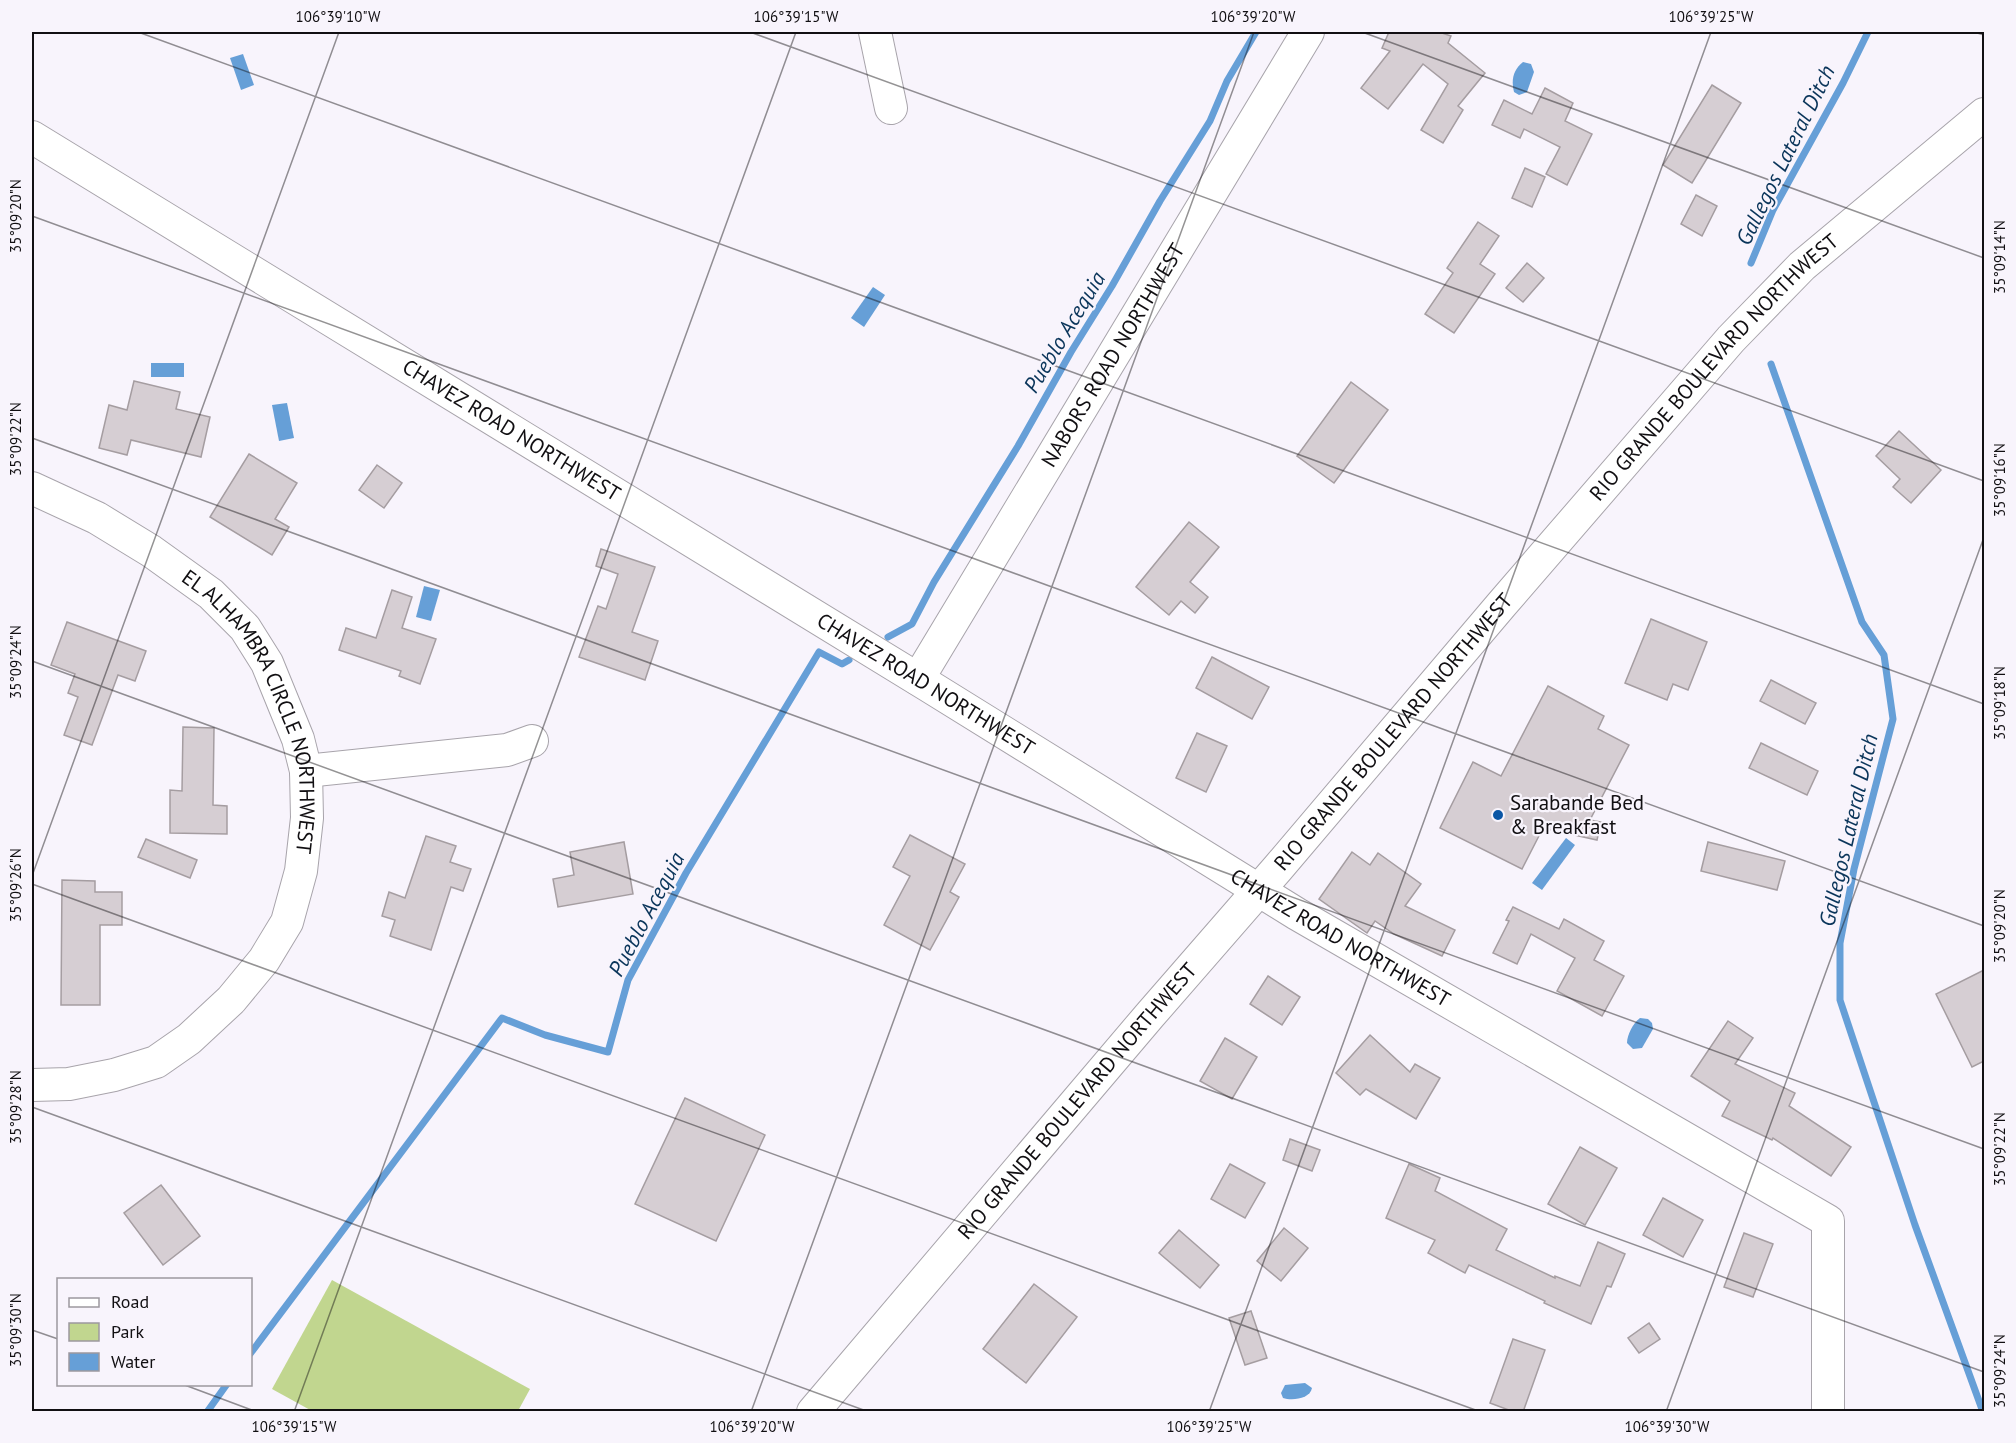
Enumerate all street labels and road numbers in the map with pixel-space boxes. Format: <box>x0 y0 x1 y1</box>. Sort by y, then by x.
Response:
street label: RIO GRANDE BOULEVARD NORTHWEST <box>1583 227 1844 506</box>
street label: NABORS ROAD NORTHWEST <box>1035 238 1191 472</box>
street label: CHAVEZ ROAD NORTHWEST <box>398 353 626 507</box>
street label: EL ALHAMBRA CIRCLE NORTHWEST <box>177 564 321 856</box>
street label: RIO GRANDE BOULEVARD NORTHWEST <box>1268 587 1518 876</box>
street label: CHAVEZ ROAD NORTHWEST <box>812 607 1040 761</box>
street label: CHAVEZ ROAD NORTHWEST <box>1226 862 1456 1013</box>
street label: RIO GRANDE BOULEVARD NORTHWEST <box>951 957 1203 1245</box>

